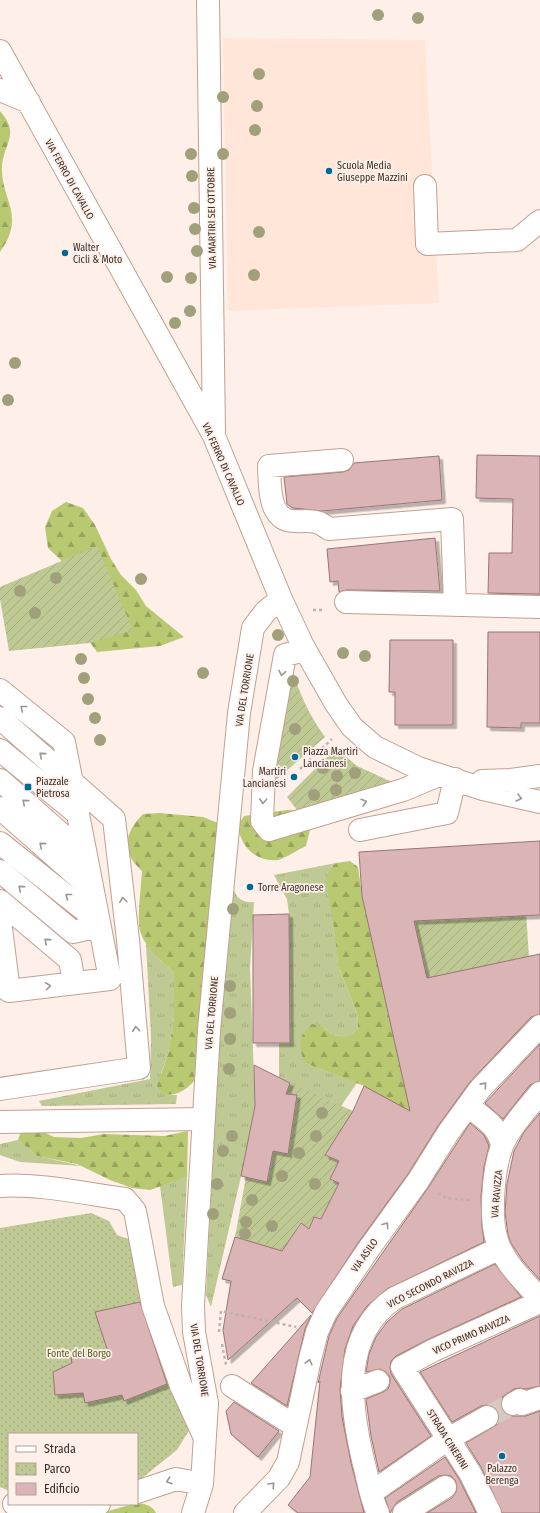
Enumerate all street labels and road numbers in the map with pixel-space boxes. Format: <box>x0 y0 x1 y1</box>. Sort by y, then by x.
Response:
street label: VIA FERRO DI CAVALLO <box>42 137 96 222</box>
street label: VIA MARTIRI SEI OTTOBRE <box>205 167 219 269</box>
street label: VIA FERRO DI CAVALLO <box>199 421 247 508</box>
street label: VIA DEL TORRIONE <box>233 653 257 728</box>
street label: VIA DEL TORRIONE <box>203 976 221 1050</box>
street label: VIA RAVIZZA <box>489 1169 505 1219</box>
street label: VIA ASILO <box>349 1236 381 1275</box>
street label: VICO SECONDO RAVIZZA <box>385 1257 476 1311</box>
street label: VICO PRIMO RAVIZZA <box>431 1312 512 1357</box>
street label: VIA DEL TORRIONE <box>187 1323 211 1398</box>
street label: STRADA CINERINI <box>424 1407 470 1472</box>

